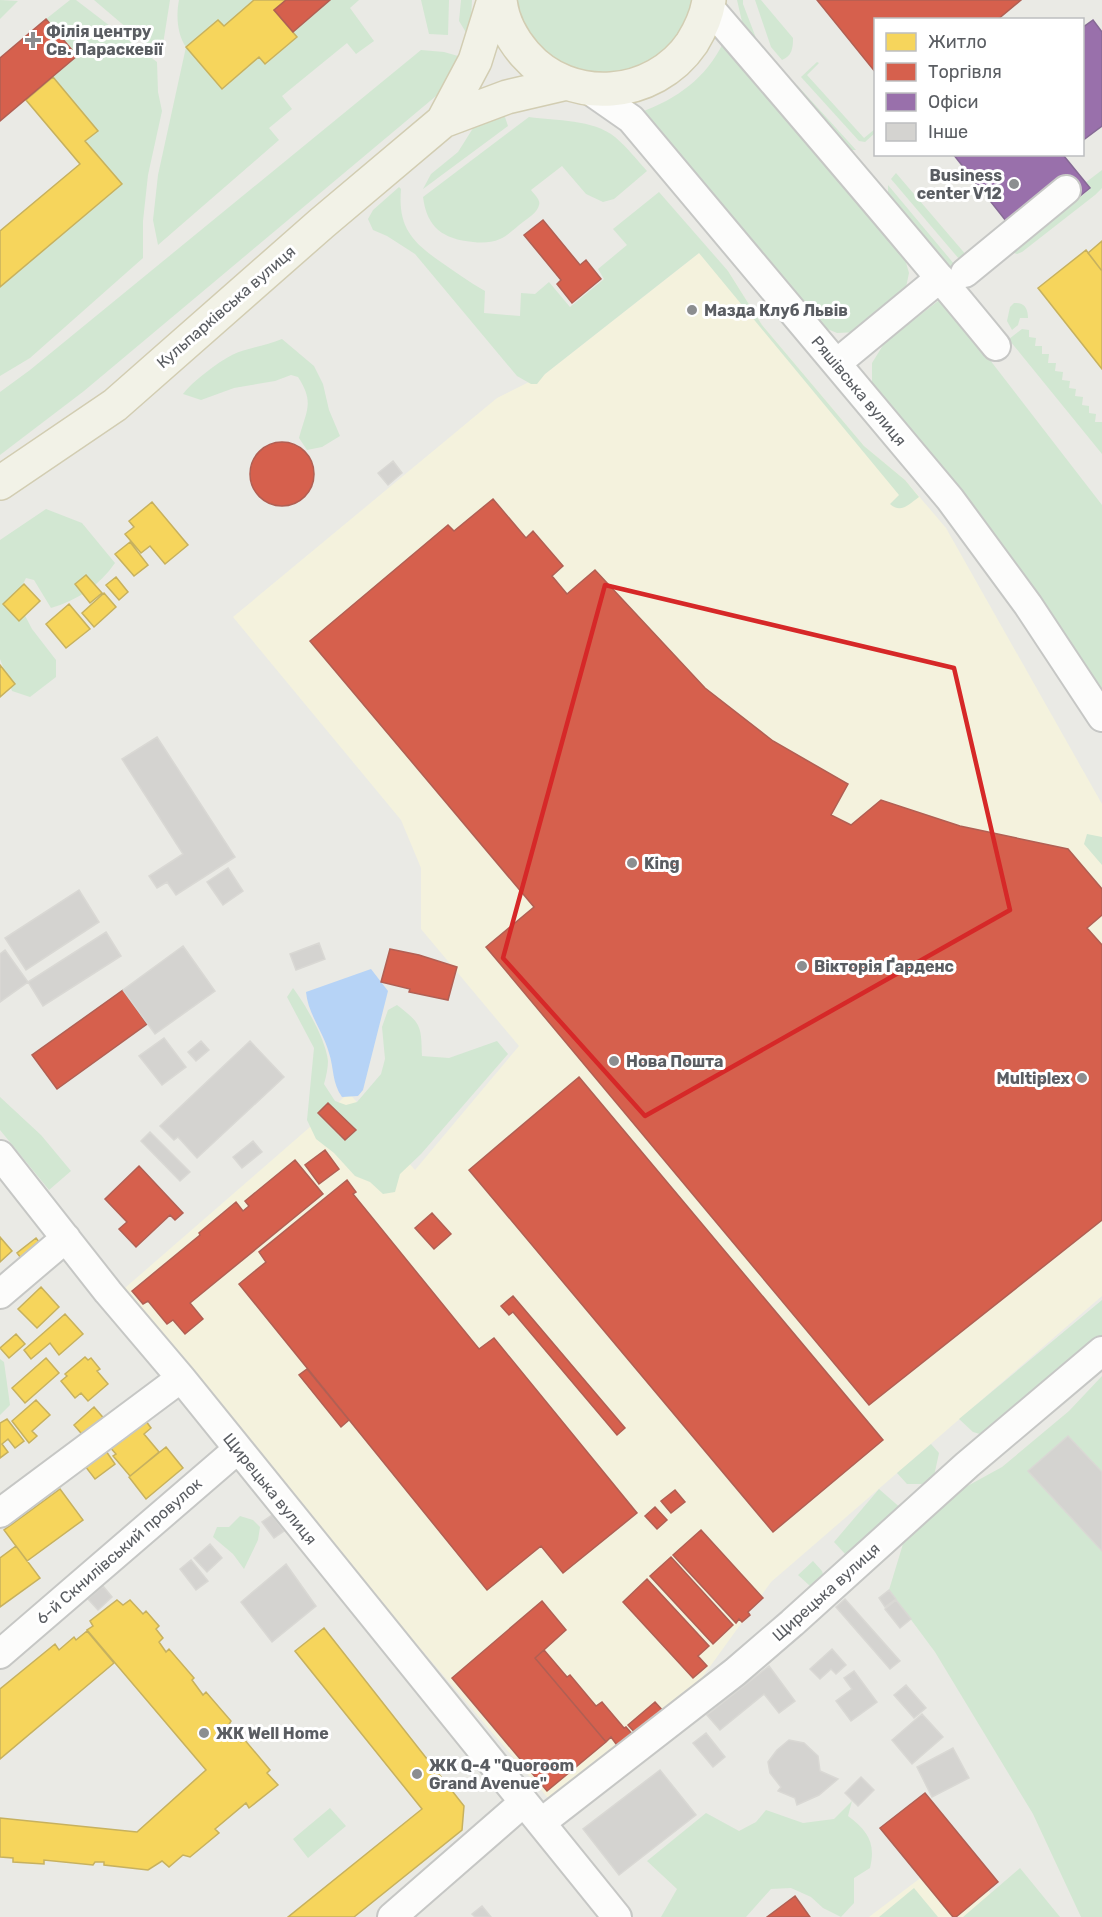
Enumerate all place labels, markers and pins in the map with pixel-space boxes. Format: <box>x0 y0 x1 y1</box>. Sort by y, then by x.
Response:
place label: Філія центру Св. Параскевії <box>46 22 164 59</box>
marker: Філія центру Св. Параскевії <box>24 31 42 49</box>
place label: Business center V12 <box>917 166 1002 203</box>
marker: Business center V12 <box>1007 177 1021 191</box>
place label: Мазда Клуб Львів <box>704 301 848 320</box>
marker: Мазда Клуб Львів <box>685 303 699 317</box>
place label: King <box>644 854 680 873</box>
marker: King <box>625 856 639 870</box>
place label: Вікторія Ґарденс <box>814 957 954 976</box>
marker: Вікторія Ґарденс <box>795 959 809 973</box>
place label: Нова Пошта <box>626 1052 723 1071</box>
marker: Нова Пошта <box>607 1054 621 1068</box>
place label: Multiplex <box>997 1069 1071 1088</box>
marker: Multiplex <box>1075 1071 1089 1085</box>
place label: ЖК Well Home <box>216 1724 329 1743</box>
marker: ЖК Well Home <box>197 1726 211 1740</box>
place label: ЖК Q-4 "Quoroom Grand Avenue" <box>429 1756 574 1793</box>
marker: ЖК Q-4 "Quoroom Grand Avenue" <box>410 1767 424 1781</box>

